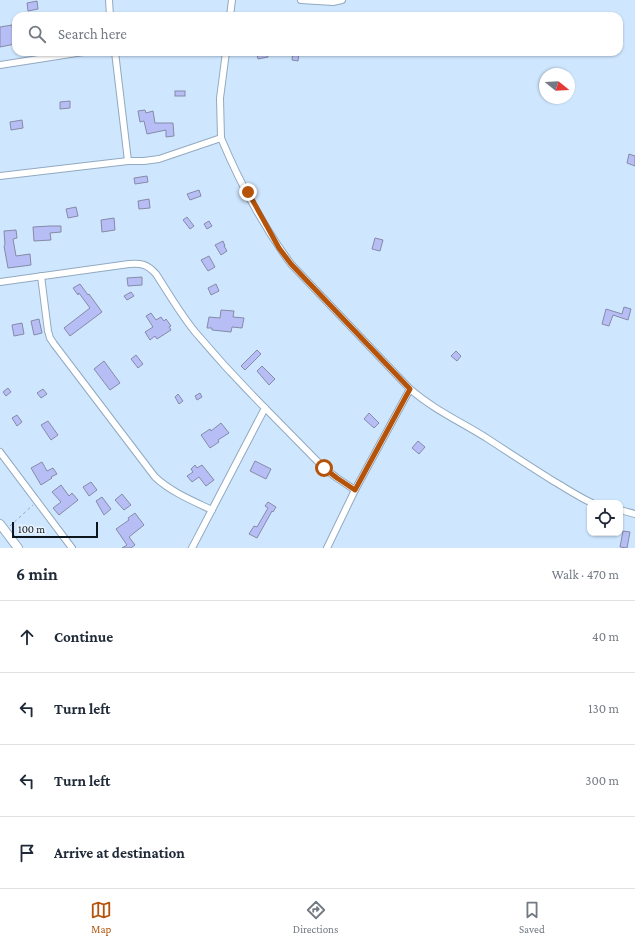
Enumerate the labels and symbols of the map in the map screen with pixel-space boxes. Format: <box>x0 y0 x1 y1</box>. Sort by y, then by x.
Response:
north arrow <box>539 68 575 104</box>
route end <box>239 183 257 201</box>
route start <box>315 459 333 477</box>
scale bar <box>12 520 98 539</box>

